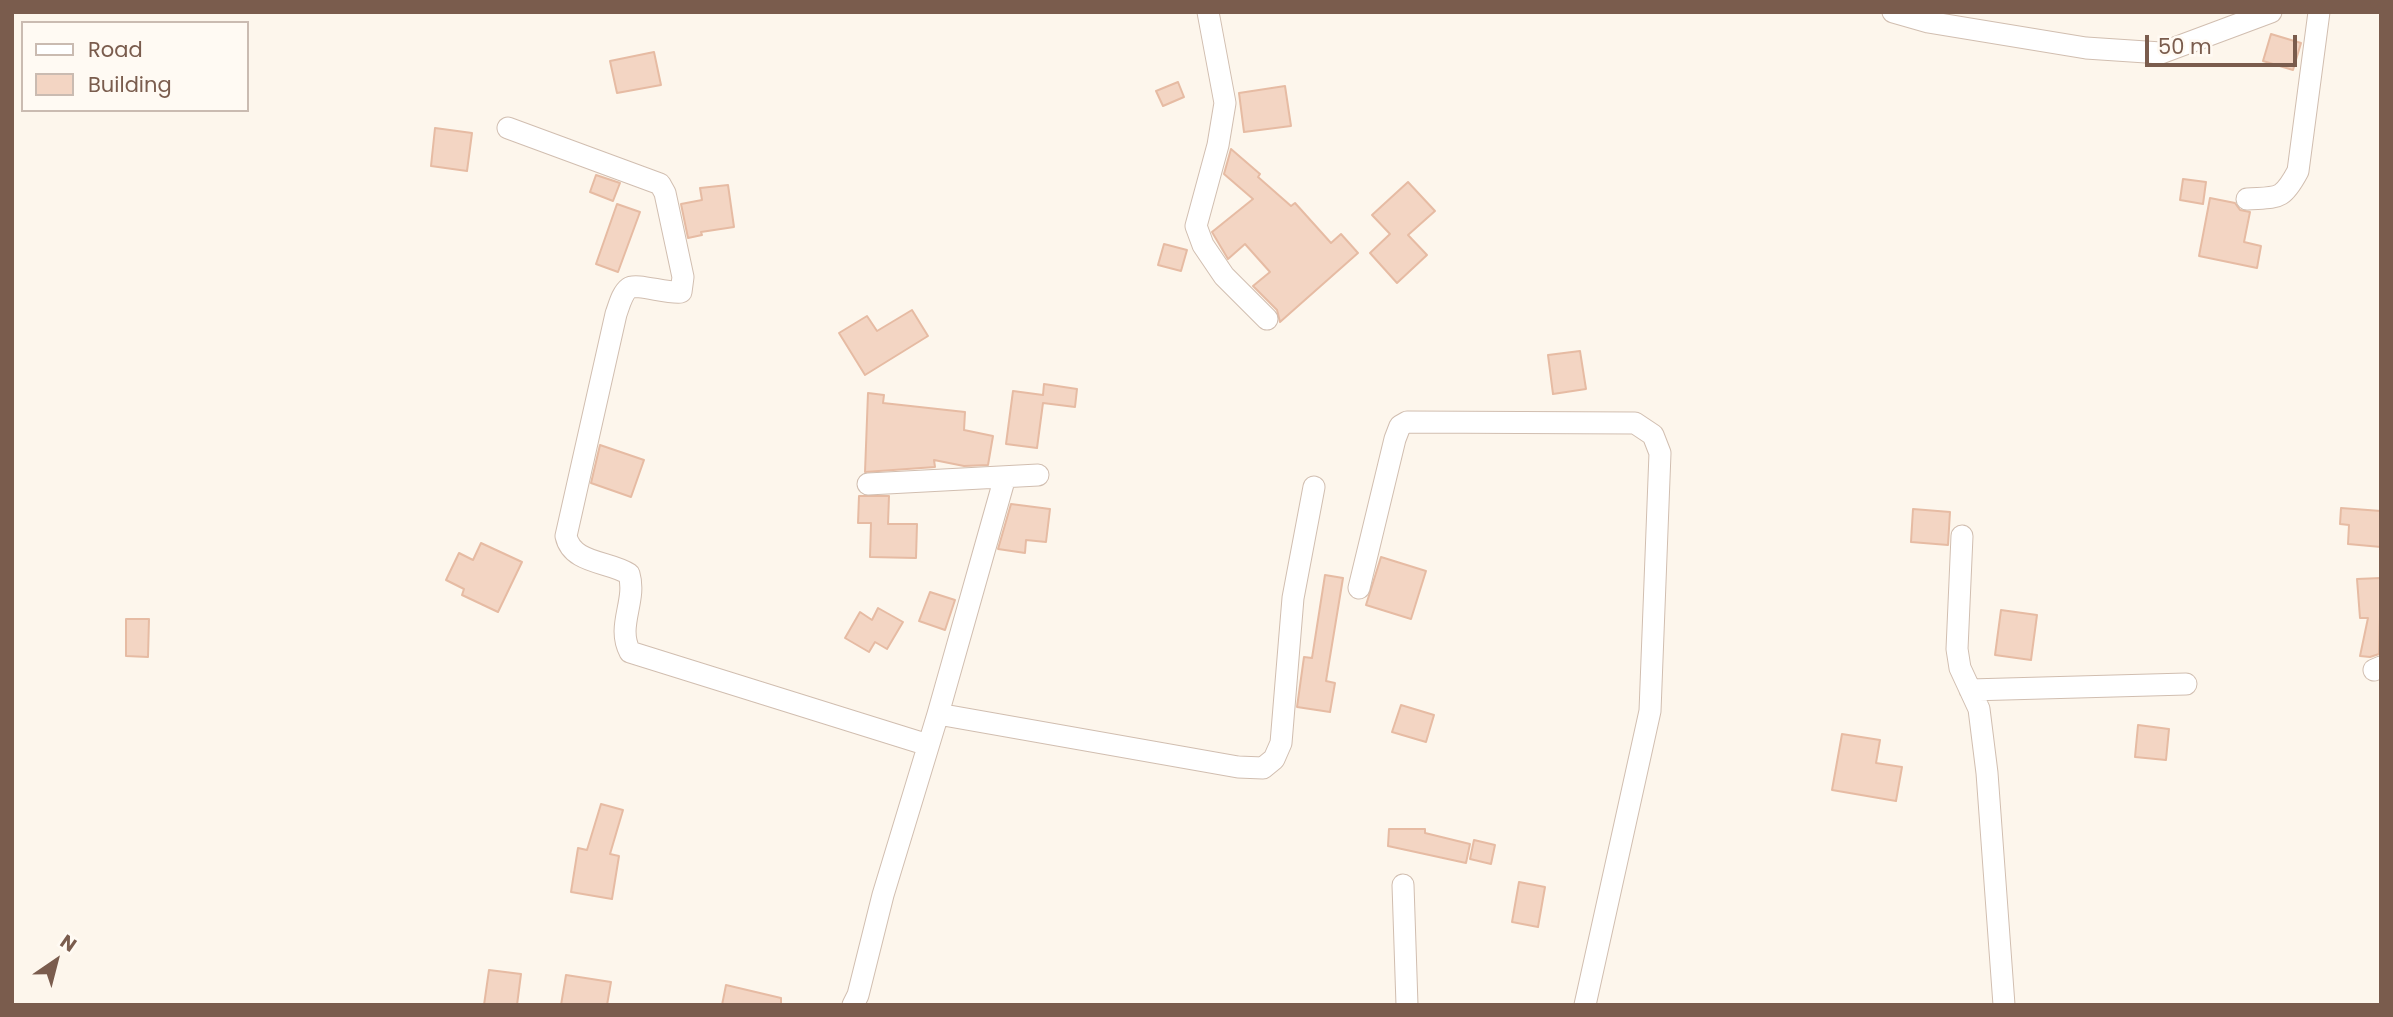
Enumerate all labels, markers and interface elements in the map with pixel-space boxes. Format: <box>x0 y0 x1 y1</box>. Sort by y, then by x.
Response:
legend <box>21 21 248 112</box>
scale bar <box>2148 21 2300 65</box>
text: 50 m <box>2158 32 2212 61</box>
text: Road <box>88 35 143 64</box>
text: Building <box>88 70 172 99</box>
north arrow <box>21 926 91 996</box>
text: N <box>55 928 82 959</box>

